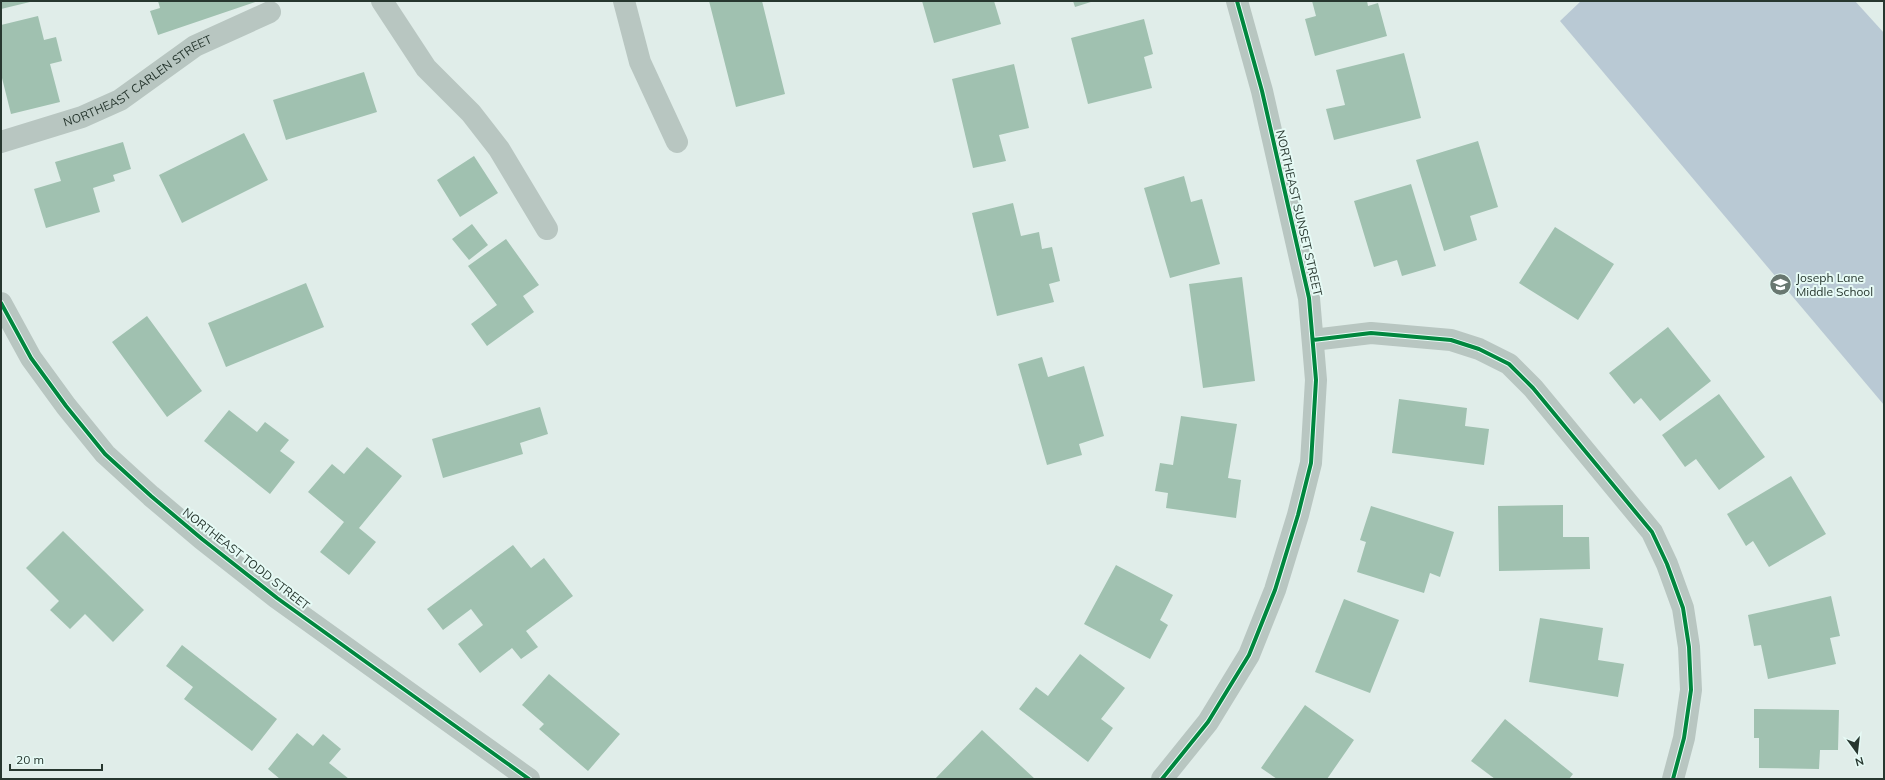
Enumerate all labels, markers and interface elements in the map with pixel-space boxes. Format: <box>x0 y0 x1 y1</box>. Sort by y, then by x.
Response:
street label: NORTHEAST CARLEN STREET <box>61 31 215 129</box>
street label: NORTHEAST SUNSET STREET <box>1273 128 1326 298</box>
place label: Joseph Lane Middle School <box>1796 270 1873 299</box>
school or university icon: Joseph Lane Middle School <box>1767 272 1793 298</box>
street label: NORTHEAST TODD STREET <box>180 504 313 613</box>
north arrow <box>1837 732 1877 772</box>
scale bar <box>10 746 102 772</box>
text: 20 m <box>16 752 44 767</box>
text: N <box>1854 754 1865 769</box>

